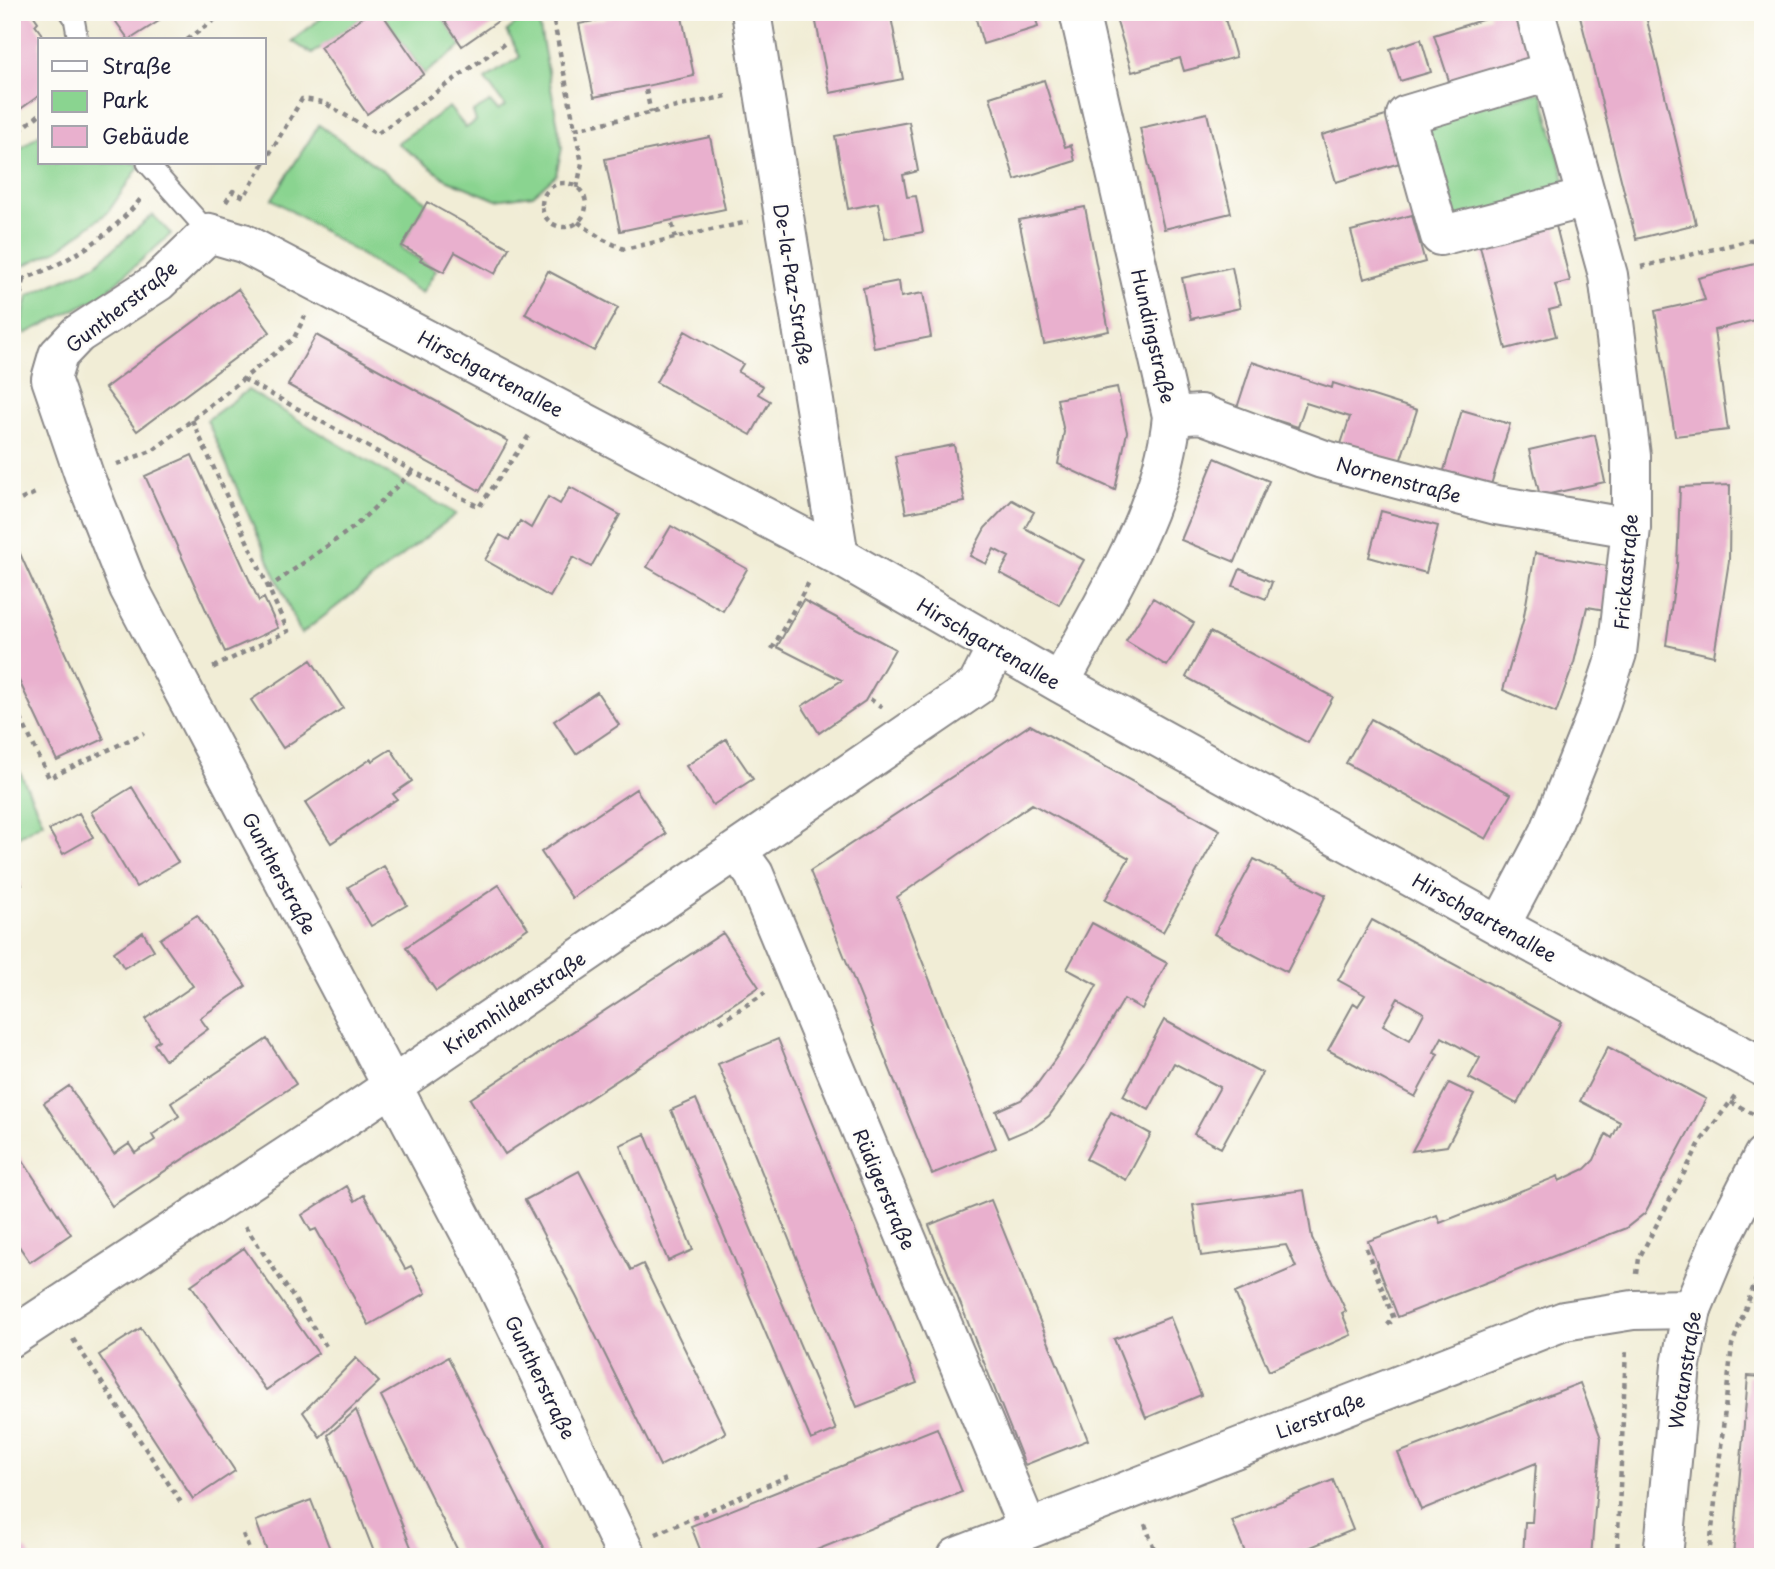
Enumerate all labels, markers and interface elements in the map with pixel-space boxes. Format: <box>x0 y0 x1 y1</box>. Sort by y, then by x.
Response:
legend <box>38 38 266 164</box>
text: Straße <box>102 49 171 81</box>
text: Park <box>102 83 149 115</box>
text: Gebäude <box>102 119 189 151</box>
street label: De-la-Paz-Straße <box>767 201 821 367</box>
street label: Guntherstraße <box>59 253 183 359</box>
street label: Hundingstraße <box>1125 266 1183 406</box>
street label: Hirschgartenallee <box>413 323 569 423</box>
street label: Nornenstraße <box>1333 449 1465 509</box>
street label: Frickastraße <box>1606 513 1644 631</box>
street label: Hirschgartenallee <box>912 591 1066 695</box>
street label: Guntherstraße <box>236 807 324 939</box>
street label: Hirschgartenallee <box>1408 866 1562 968</box>
street label: Kriemhildenstraße <box>437 944 591 1060</box>
street label: Rüdigerstraße <box>847 1124 923 1254</box>
street label: Wotanstraße <box>1661 1309 1707 1431</box>
street label: Guntherstraße <box>499 1310 583 1444</box>
street label: Lierstraße <box>1271 1385 1369 1445</box>

